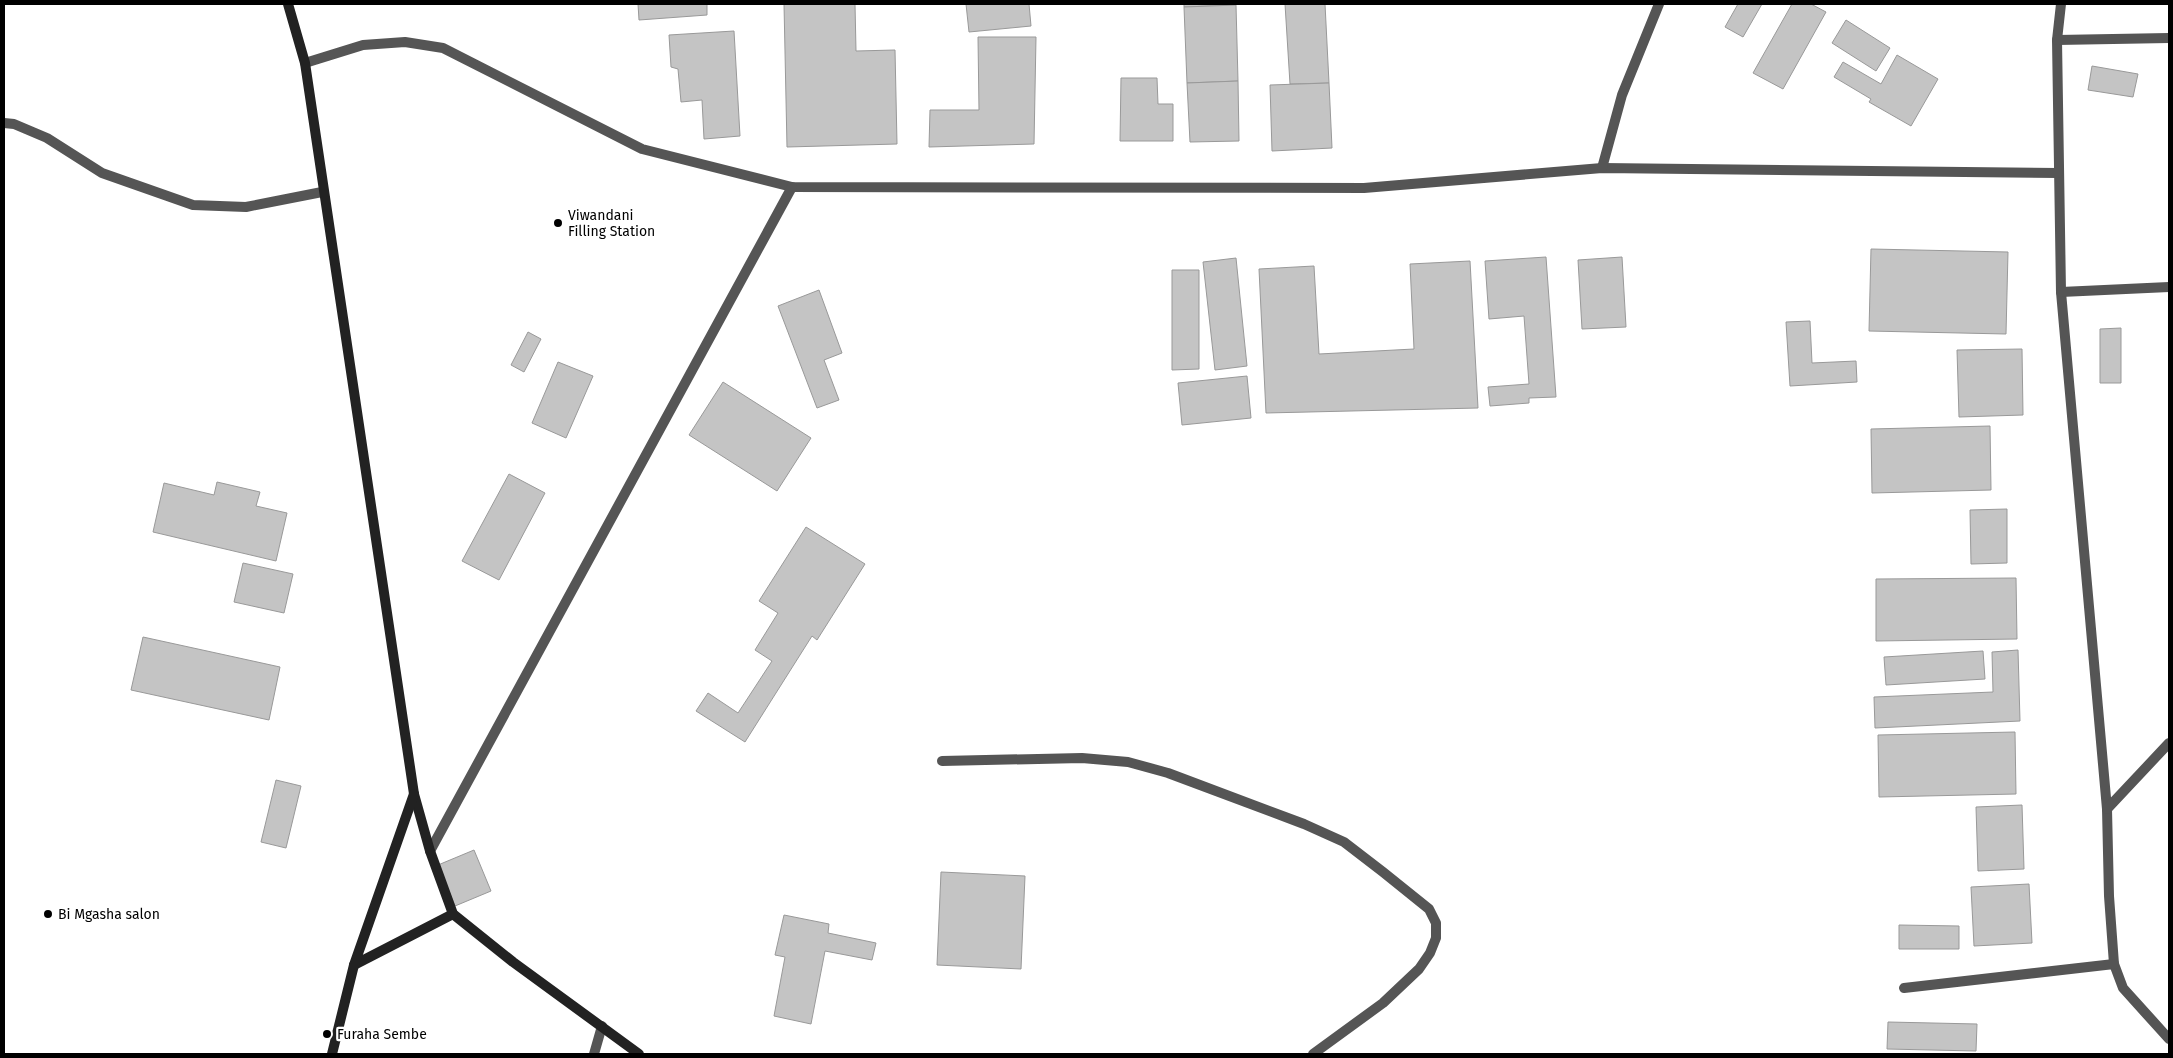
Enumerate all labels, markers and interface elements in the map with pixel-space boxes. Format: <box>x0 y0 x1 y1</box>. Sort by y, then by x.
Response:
place label: Viwandani Filling Station <box>568 207 655 240</box>
marker: Viwandani Filling Station <box>552 217 564 229</box>
place label: Bi Mgasha salon <box>58 906 160 923</box>
marker: Bi Mgasha salon <box>42 908 54 920</box>
place label: Furaha Sembe <box>337 1026 427 1043</box>
marker: Furaha Sembe <box>321 1028 333 1040</box>

